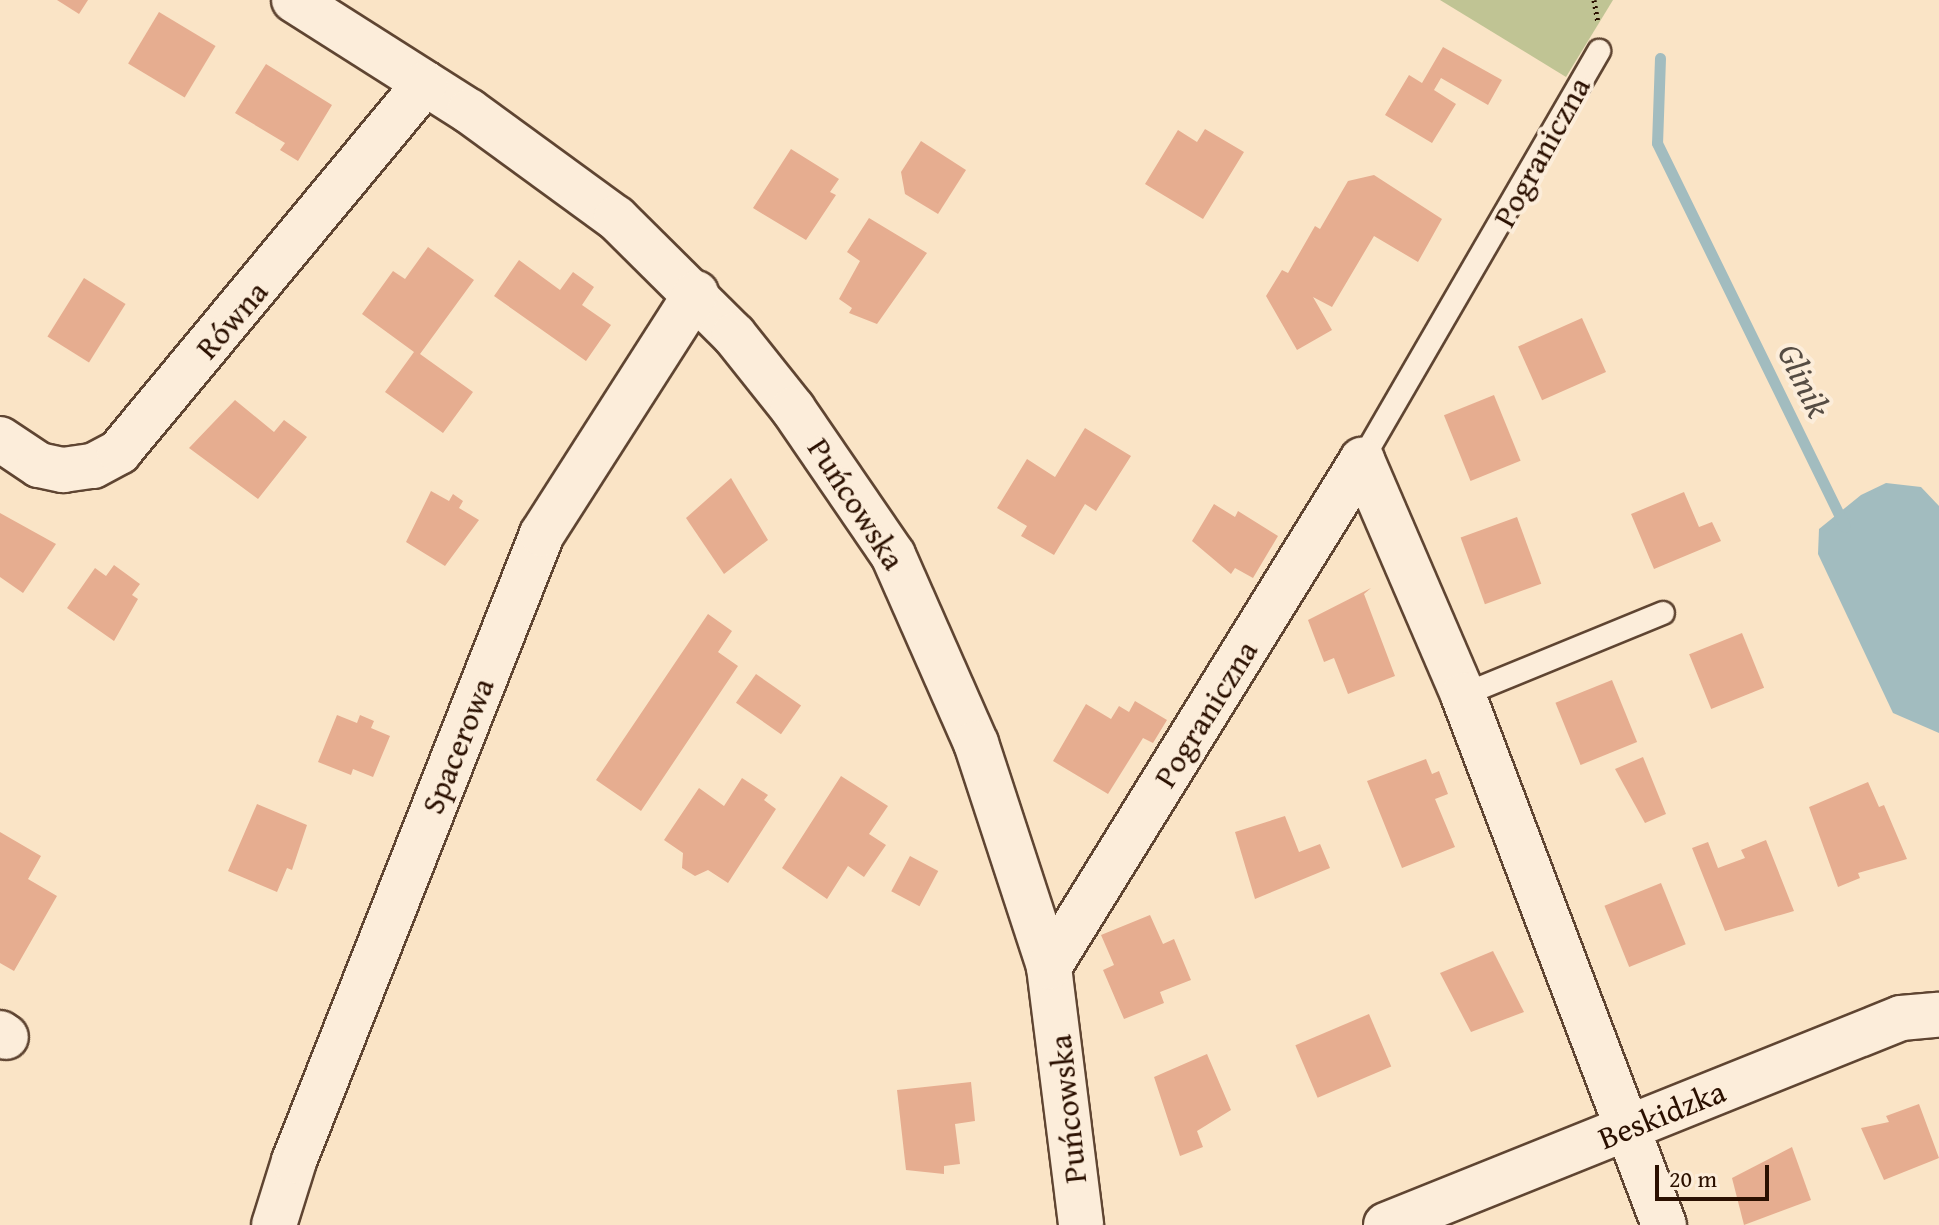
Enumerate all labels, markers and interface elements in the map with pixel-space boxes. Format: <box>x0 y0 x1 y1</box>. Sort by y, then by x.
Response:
street label: Pograniczna <box>1485 70 1599 234</box>
street label: Równa <box>188 273 276 367</box>
water label: Glinik <box>1770 337 1840 423</box>
street label: Puńcowska <box>799 431 913 577</box>
street label: Pograniczna <box>1146 634 1266 794</box>
street label: Spacerowa <box>413 672 503 820</box>
street label: Puńcowska <box>1041 1033 1095 1185</box>
street label: Beskidzka <box>1593 1072 1731 1158</box>
scale bar <box>1659 1149 1773 1199</box>
text: 20 m <box>1669 1161 1717 1196</box>

